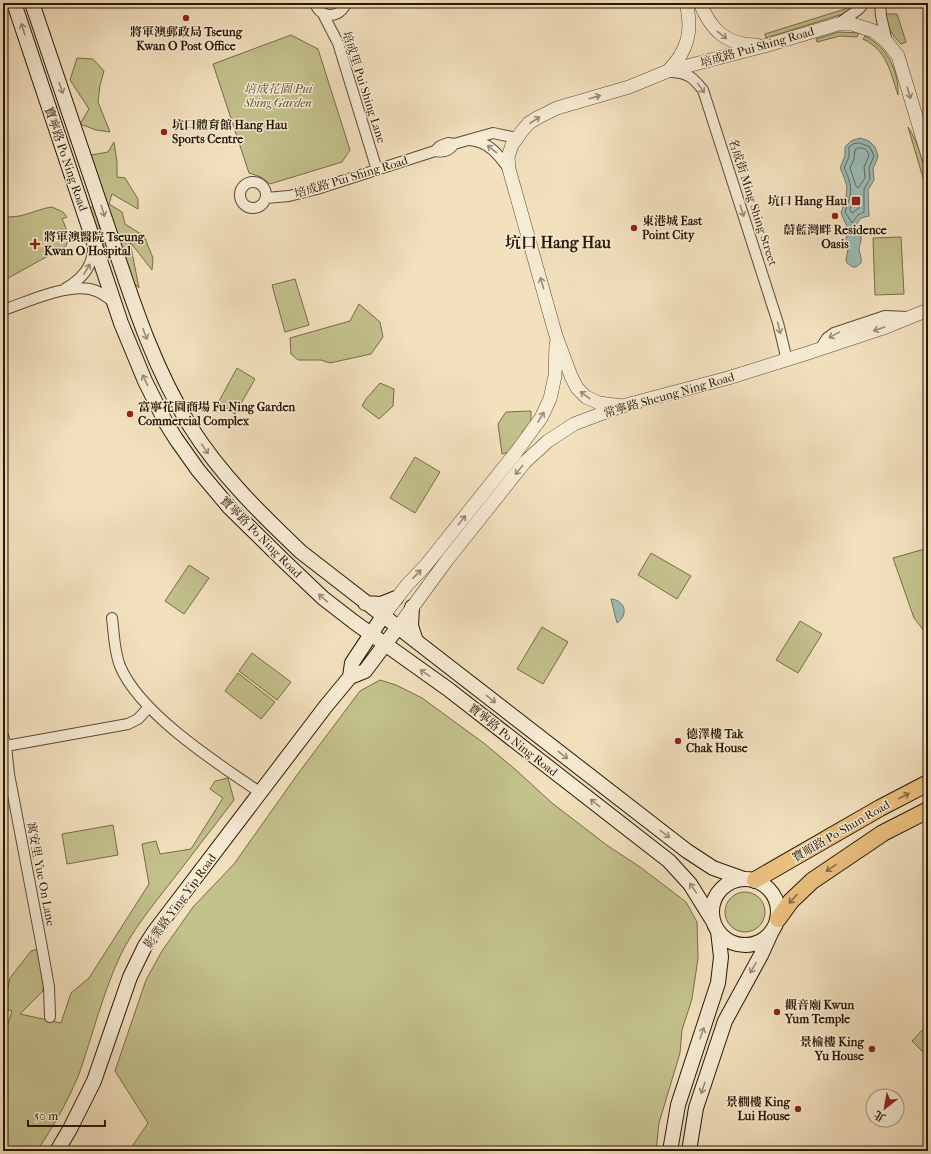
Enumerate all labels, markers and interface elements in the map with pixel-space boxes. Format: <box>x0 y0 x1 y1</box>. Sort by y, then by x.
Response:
marker: 將軍澳郵政局 Tseung Kwan O Post Office <box>181 13 191 23</box>
one-way arrow <box>18 24 26 36</box>
street label: 培成路 Pui Shing Road <box>698 24 816 70</box>
place label: 將軍澳郵政局 Tseung Kwan O Post Office <box>130 25 243 53</box>
street label: 培成里 Pui Shing Lane <box>339 29 389 145</box>
one-way arrow <box>716 30 727 39</box>
one-way arrow <box>58 81 65 94</box>
park label: 培成花園 Pui Shing Garden <box>243 82 314 110</box>
one-way arrow <box>697 82 705 93</box>
one-way arrow <box>906 86 913 99</box>
one-way arrow <box>588 93 601 100</box>
street label: 寶寧路 Po Ning Road <box>42 105 91 213</box>
one-way arrow <box>529 116 540 124</box>
place label: 坑口體育館 Hang Hau Sports Centre <box>172 118 288 147</box>
marker: 坑口體育館 Hang Hau Sports Centre <box>159 127 169 137</box>
street label: 名成街 Ming Shing Street <box>726 137 780 268</box>
one-way arrow <box>487 145 497 154</box>
street label: 培成路 Pui Shing Road <box>293 153 410 201</box>
place label: 坑口 Hang Hau <box>768 194 847 209</box>
marker: 坑口 Hang Hau <box>850 195 862 207</box>
one-way arrow <box>100 204 107 217</box>
one-way arrow <box>739 204 746 217</box>
marker: 蔚藍灣畔 Residence Oasis <box>830 211 840 221</box>
place label: 東港城 East Point City <box>642 214 703 243</box>
marker: 東港城 East Point City <box>629 223 639 233</box>
place label: 蔚藍灣畔 Residence Oasis <box>783 223 887 251</box>
place label: 將軍澳醫院 Tseung Kwan O Hospital <box>44 230 145 259</box>
district label: 坑口 Hang Hau <box>505 233 612 253</box>
marker: 將軍澳醫院 Tseung Kwan O Hospital <box>29 238 41 250</box>
one-way arrow <box>83 263 91 275</box>
one-way arrow <box>538 277 545 290</box>
one-way arrow <box>776 321 783 334</box>
one-way arrow <box>873 326 885 334</box>
one-way arrow <box>141 328 149 340</box>
one-way arrow <box>828 331 840 339</box>
street label: 常寧路 Sheung Ning Road <box>602 369 736 420</box>
one-way arrow <box>140 375 148 387</box>
one-way arrow <box>580 391 591 399</box>
place label: 富寧花園商場 Fu Ning Garden Commercial Complex <box>138 400 296 429</box>
marker: 富寧花園商場 Fu Ning Garden Commercial Complex <box>125 409 135 419</box>
one-way arrow <box>537 411 545 423</box>
one-way arrow <box>201 443 209 454</box>
one-way arrow <box>514 464 523 475</box>
street label: 寶寧路 Po Ning Road <box>217 493 305 581</box>
one-way arrow <box>457 515 466 526</box>
one-way arrow <box>412 569 422 579</box>
one-way arrow <box>318 593 329 602</box>
one-way arrow <box>420 669 431 677</box>
one-way arrow <box>485 695 496 704</box>
street label: 寶寧路 Po Ning Road <box>466 701 561 779</box>
place label: 德澤樓 Tak Chak House <box>686 727 748 755</box>
marker: 德澤樓 Tak Chak House <box>673 736 683 746</box>
one-way arrow <box>557 750 568 759</box>
one-way arrow <box>898 791 910 799</box>
street label: 寶順路 Po Shun Road <box>790 797 893 865</box>
one-way arrow <box>590 799 601 807</box>
street label: 寓安里 Yue On Lane <box>24 821 58 927</box>
one-way arrow <box>660 830 671 838</box>
street label: 影業路 Ying Yip Road <box>141 851 219 951</box>
one-way arrow <box>825 864 836 872</box>
one-way arrow <box>689 883 697 894</box>
one-way arrow <box>789 893 798 904</box>
one-way arrow <box>749 962 757 974</box>
place label: 觀音廟 Kwun Yum Temple <box>784 998 855 1027</box>
marker: 觀音廟 Kwun Yum Temple <box>772 1007 782 1017</box>
one-way arrow <box>699 1026 706 1039</box>
place label: 景榆樓 King Yu House <box>800 1035 865 1063</box>
marker: 景榆樓 King Yu House <box>867 1044 877 1054</box>
one-way arrow <box>699 1081 706 1094</box>
north arrow <box>865 1088 905 1128</box>
place label: 景櫚樓 King Lui House <box>726 1095 791 1123</box>
scale bar <box>28 1102 105 1128</box>
marker: 景櫚樓 King Lui House <box>793 1104 803 1114</box>
text: 北 <box>872 1108 888 1125</box>
text: 50 m <box>34 1109 58 1123</box>

